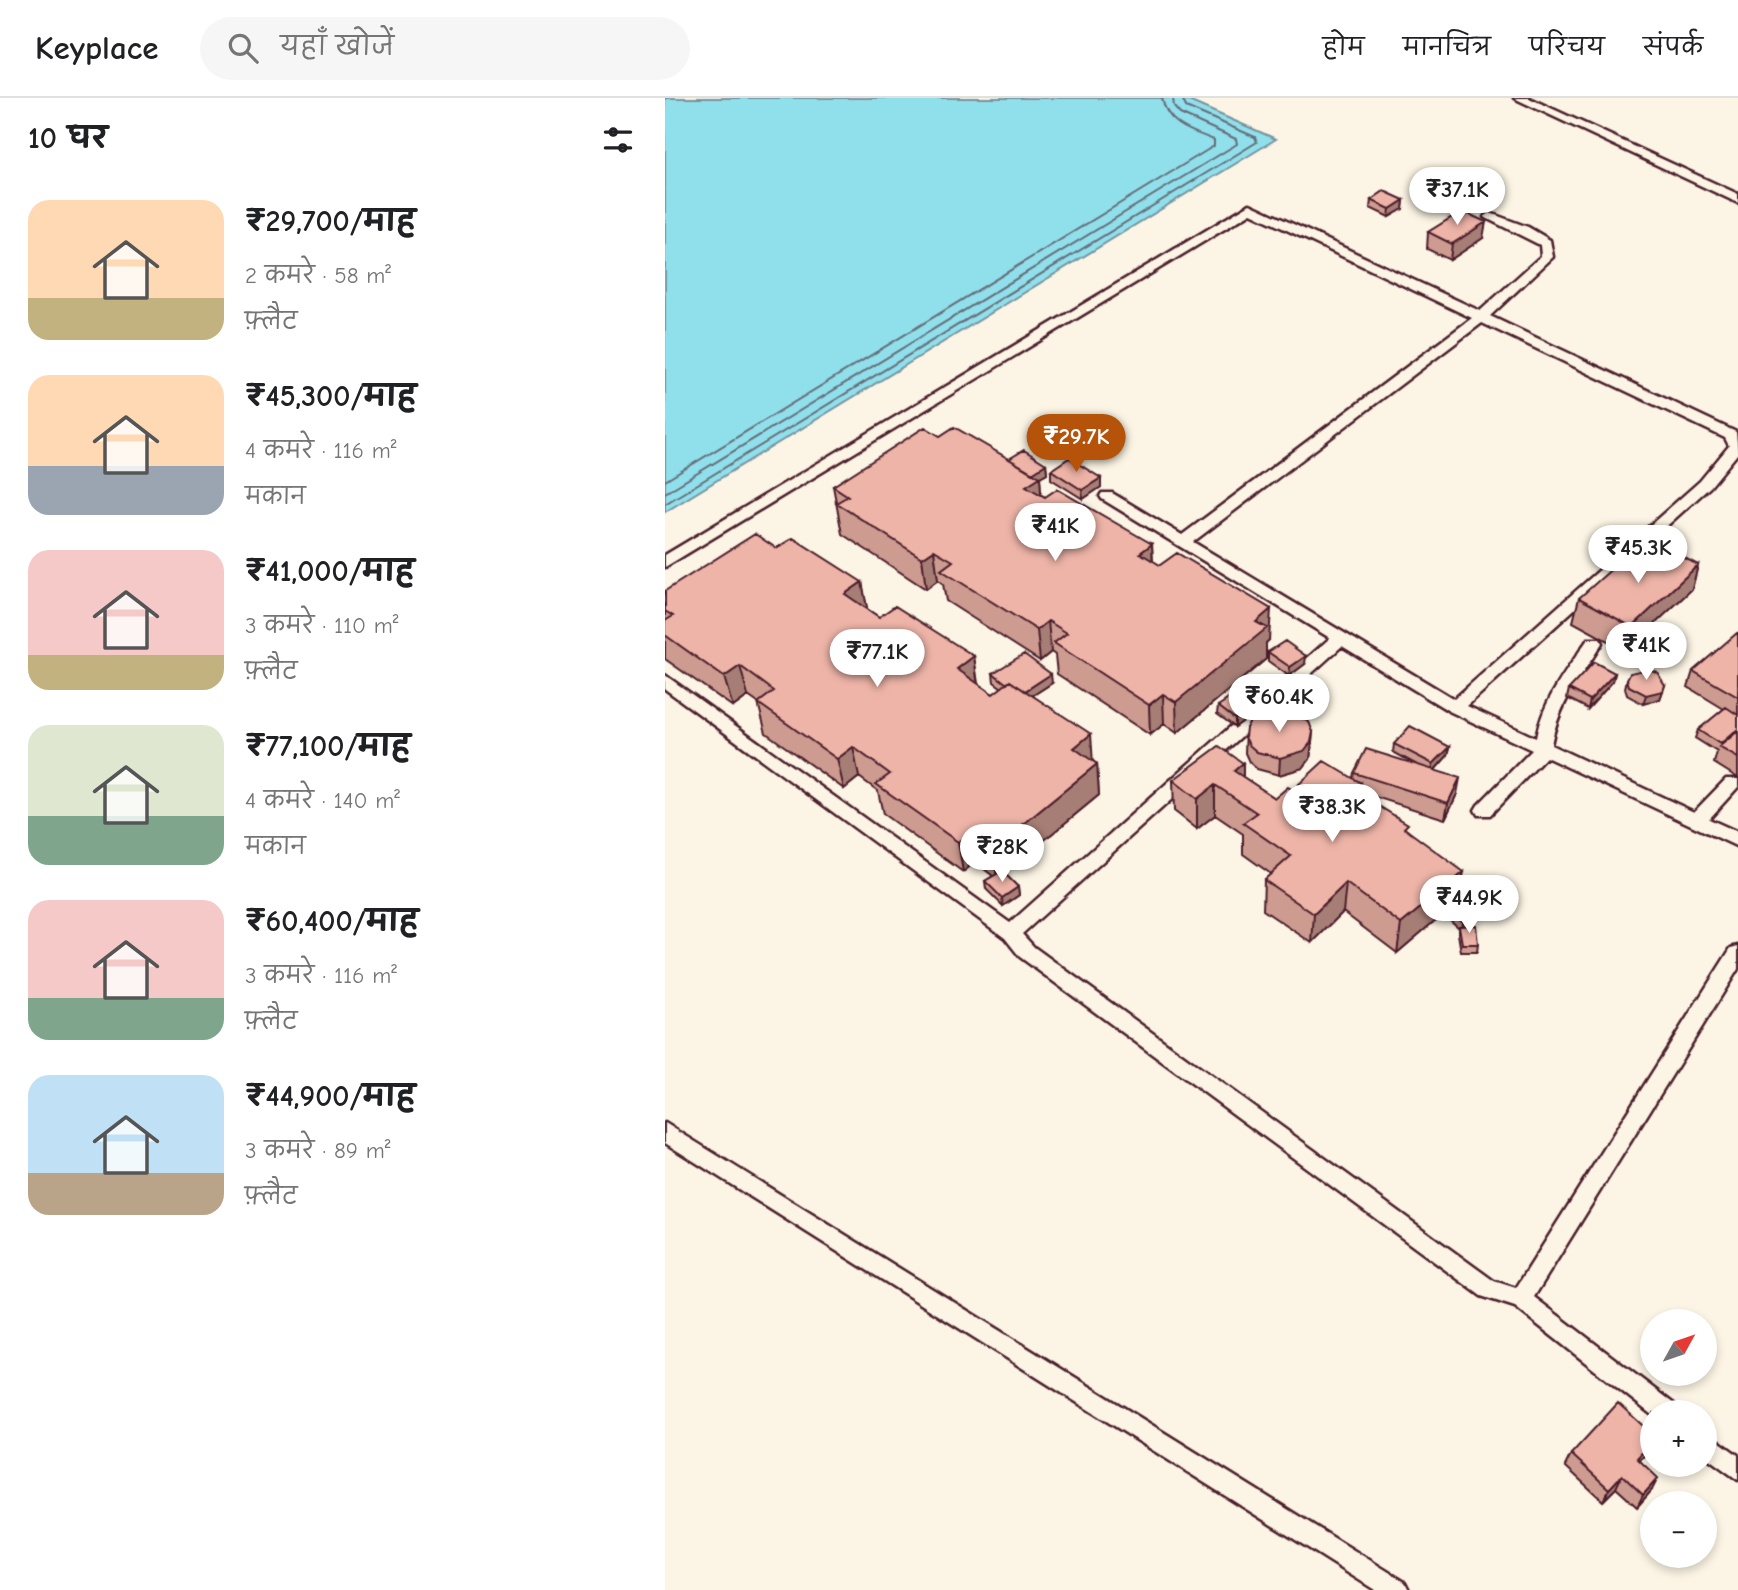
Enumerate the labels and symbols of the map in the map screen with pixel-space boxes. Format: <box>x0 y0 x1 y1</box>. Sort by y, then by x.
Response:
pin: ₹37.1K <box>1400 167 1514 227</box>
pin: ₹29.7K <box>1019 414 1133 474</box>
pin: ₹41K <box>1014 504 1096 563</box>
pin: ₹45.3K <box>1581 526 1695 585</box>
pin: ₹41K <box>1605 622 1687 682</box>
pin: ₹77.1K <box>820 630 934 689</box>
pin: ₹60.4K <box>1222 674 1336 734</box>
pin: ₹38.3K <box>1275 784 1389 844</box>
pin: ₹28K <box>961 824 1043 884</box>
pin: ₹44.9K <box>1412 876 1526 935</box>
north arrow <box>1640 1309 1717 1386</box>

